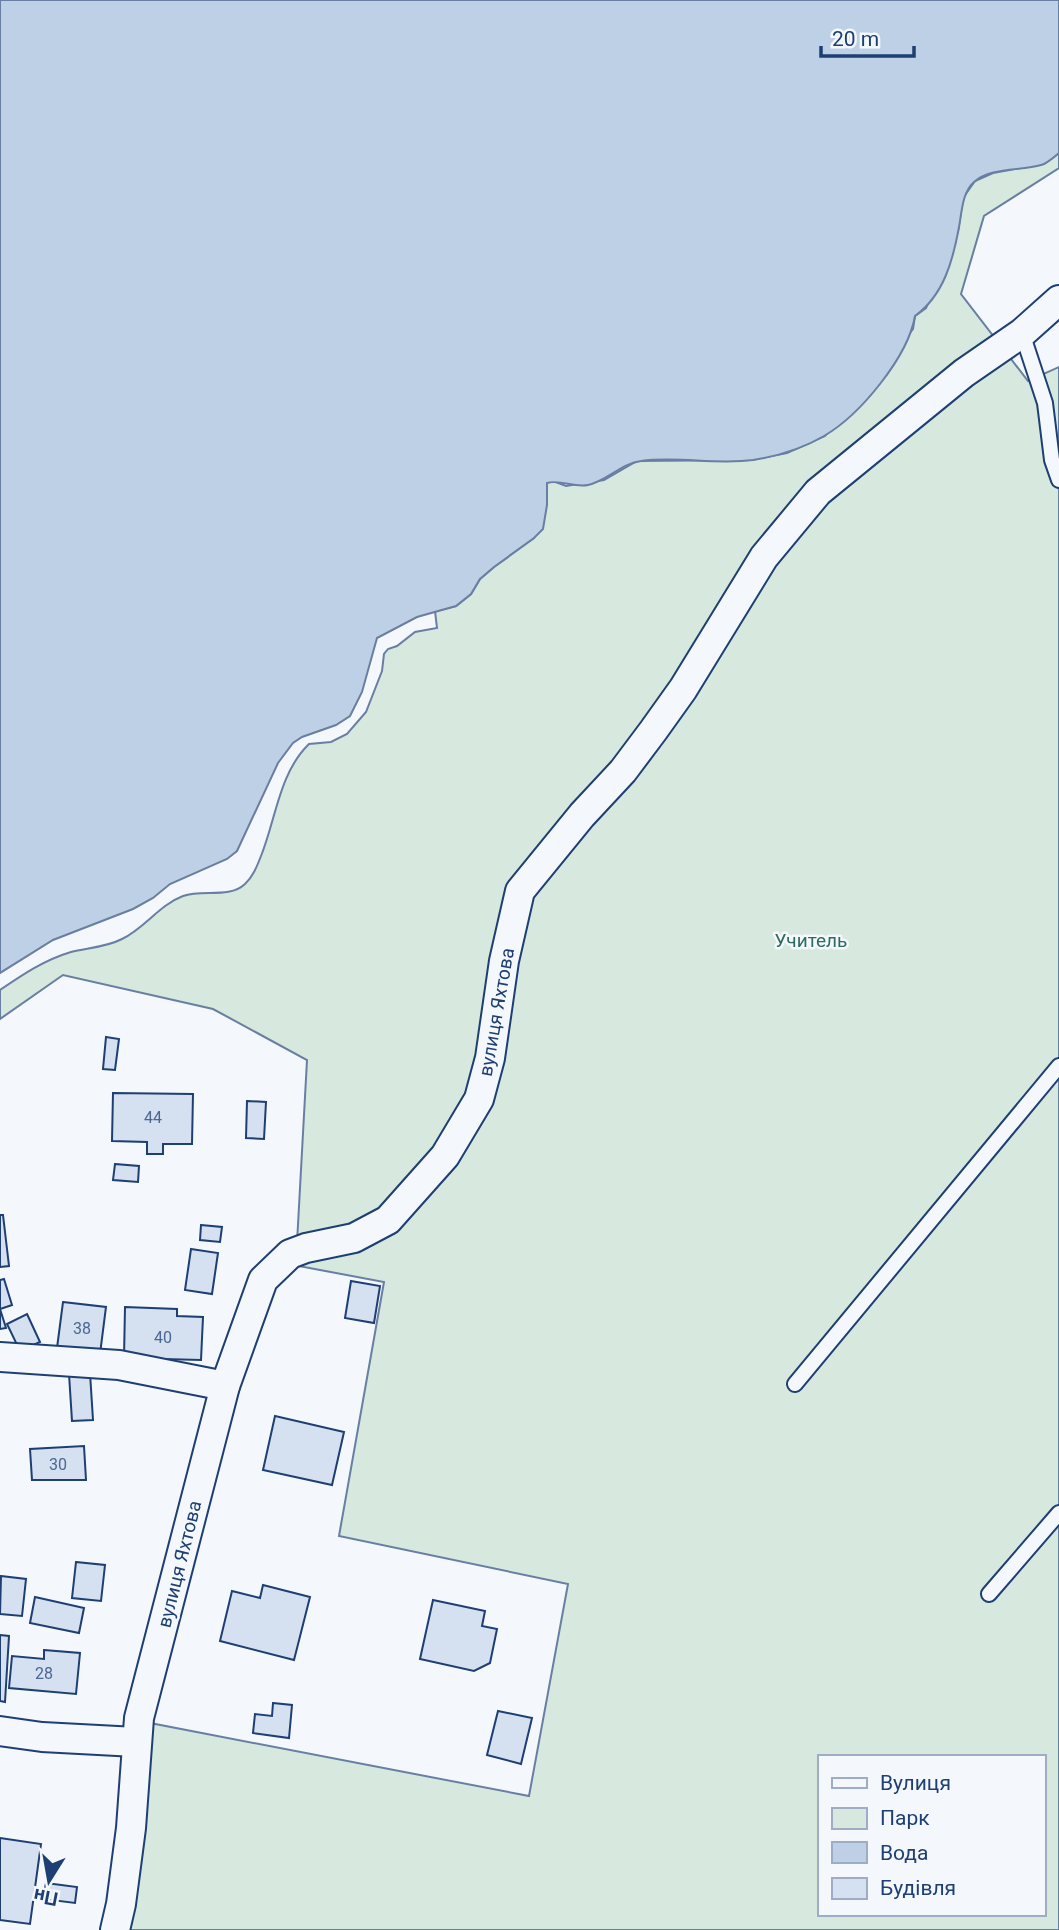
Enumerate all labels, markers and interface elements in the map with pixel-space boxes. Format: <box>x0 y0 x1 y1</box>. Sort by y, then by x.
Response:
scale bar <box>821 14 914 58</box>
text: 20 m <box>832 27 879 51</box>
park label: Учитель <box>775 929 847 952</box>
street label: вулиця Яхтова <box>474 946 519 1078</box>
house number: 44 <box>144 1108 162 1127</box>
house number: 38 <box>73 1319 91 1338</box>
house number: 40 <box>154 1328 172 1347</box>
house number: 30 <box>49 1455 67 1474</box>
street label: вулиця Яхтова <box>153 1498 206 1630</box>
house number: 28 <box>35 1664 53 1683</box>
legend <box>818 1755 1045 1916</box>
text: Вулиця <box>880 1771 951 1795</box>
text: Парк <box>880 1806 930 1830</box>
text: Вода <box>880 1841 928 1865</box>
north arrow <box>14 1846 84 1916</box>
text: Будівля <box>880 1876 956 1900</box>
text: Пн <box>32 1884 60 1911</box>

